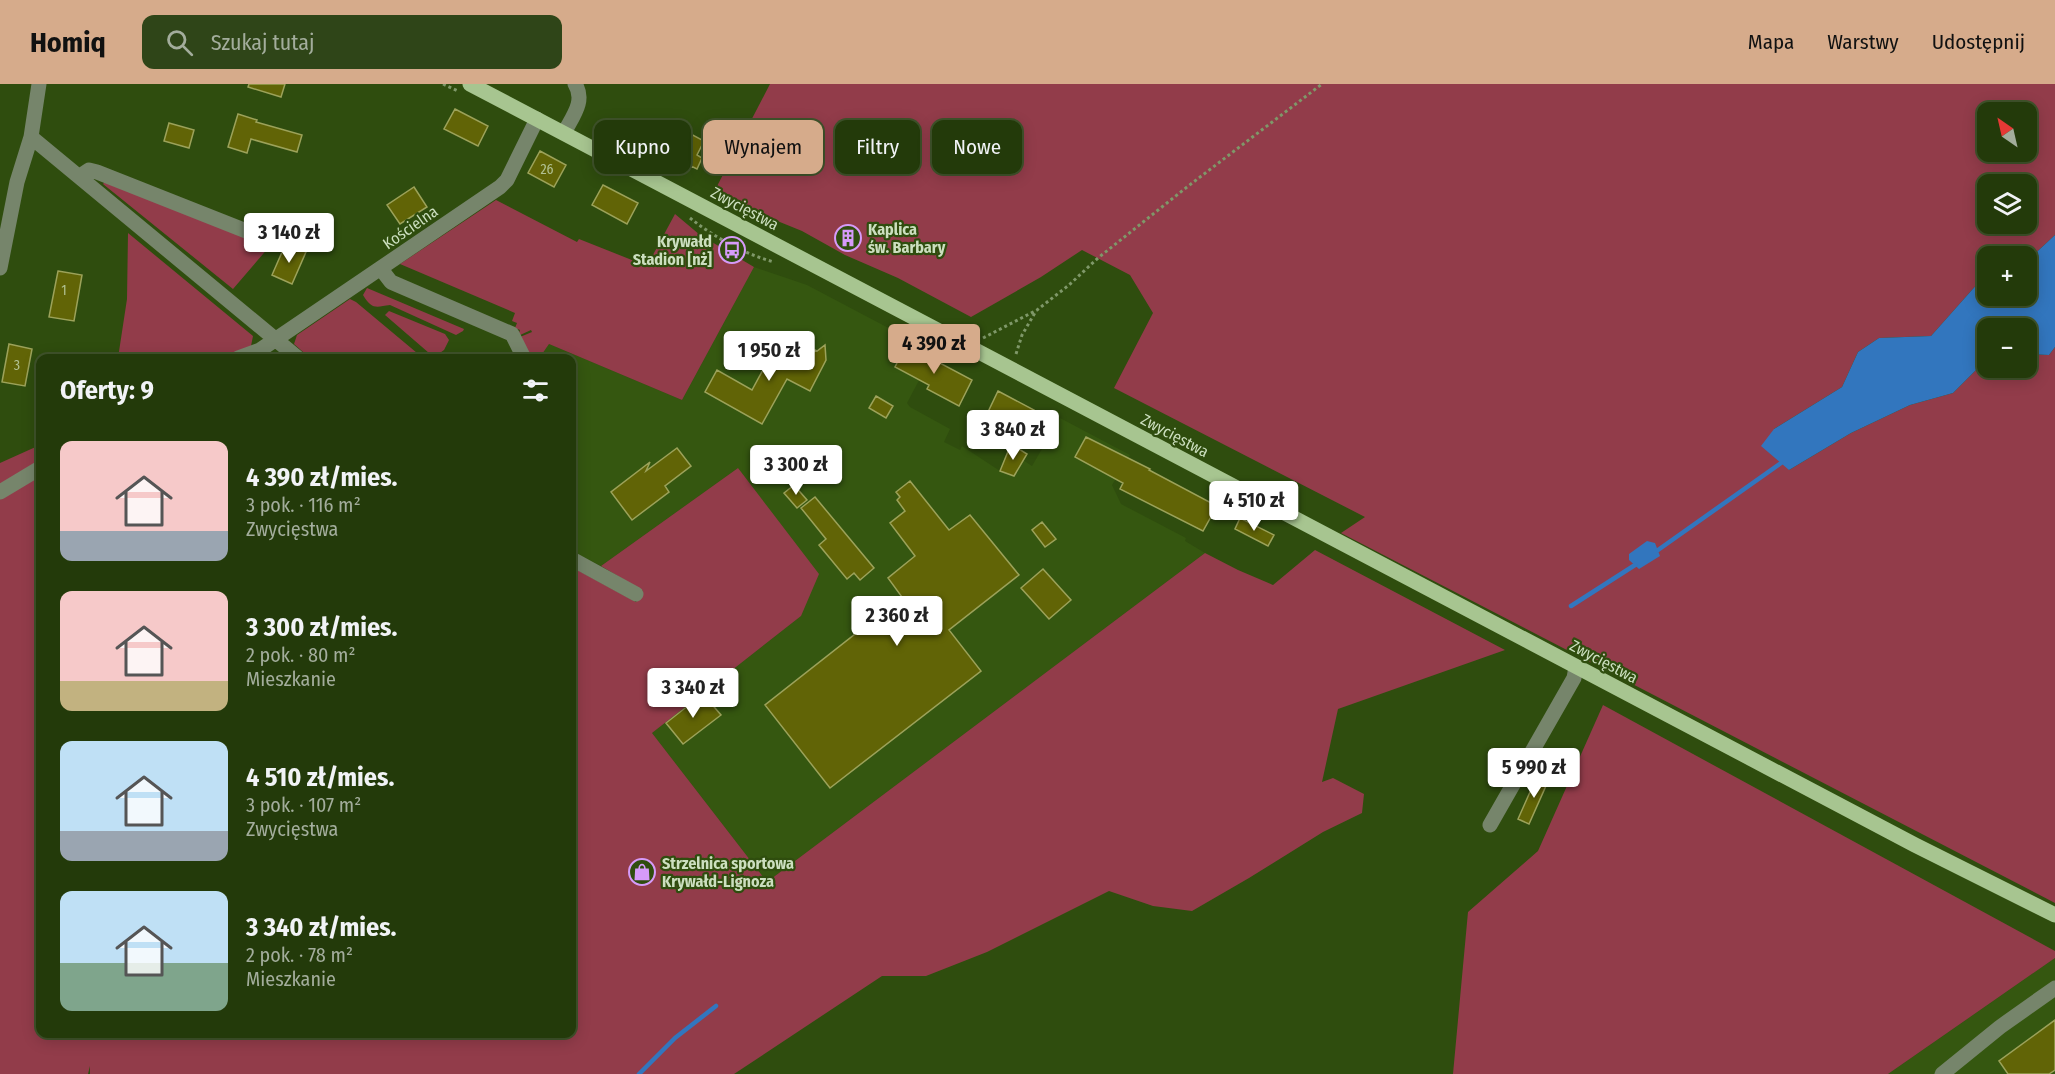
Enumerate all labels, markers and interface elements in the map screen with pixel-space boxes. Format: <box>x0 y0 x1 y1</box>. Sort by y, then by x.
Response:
search box <box>142 15 562 69</box>
text: Homiq <box>30 26 106 59</box>
icon: search <box>163 26 196 59</box>
text: Szukaj tutaj <box>211 29 314 56</box>
text: Mapa <box>1748 29 1794 55</box>
text: Warstwy <box>1827 29 1899 55</box>
text: Udostępnij <box>1932 29 2025 55</box>
north arrow <box>1977 102 2037 162</box>
map controls <box>1977 102 2037 378</box>
chip: Kupno <box>594 120 691 174</box>
chip: Wynajem <box>703 120 823 174</box>
chip: Filtry <box>835 120 920 174</box>
chip: Nowe <box>932 120 1022 174</box>
house number: 26 <box>540 161 554 178</box>
button: layers <box>1977 174 2037 234</box>
street label: Zwycięstwa <box>708 183 782 234</box>
street label: Kościelna <box>379 202 442 253</box>
pin: 3 140 zł <box>227 213 351 264</box>
text: 3 140 zł <box>258 220 320 244</box>
place label: Kaplica św. Barbary <box>868 220 946 257</box>
building icon: Kaplica św. Barbary <box>833 223 863 253</box>
place label: Krywałd Stadion [nż] <box>633 232 712 269</box>
bus stop icon: Krywałd Stadion [nż] <box>717 235 747 265</box>
button: + <box>1977 246 2037 306</box>
house number: 1 <box>61 282 67 299</box>
button: − <box>1977 318 2037 378</box>
pin: 4 390 zł <box>872 324 996 375</box>
pin: 1 950 zł <box>707 331 831 382</box>
text: 4 390 zł <box>902 331 966 355</box>
text: 1 950 zł <box>738 338 800 362</box>
house number: 3 <box>14 357 20 374</box>
icon: filters <box>519 374 552 407</box>
text: Oferty: 9 <box>60 375 154 406</box>
pin: 3 840 zł <box>951 410 1075 461</box>
street label: Zwycięstwa <box>1138 410 1212 461</box>
text: 3 840 zł <box>981 417 1045 441</box>
pin: 3 300 zł <box>734 445 858 496</box>
text: 3 300 zł <box>764 452 828 476</box>
text: 4 390 zł/mies. <box>246 462 398 493</box>
icon: home <box>108 465 180 537</box>
pin: 4 510 zł <box>1192 481 1316 532</box>
text: 4 510 zł <box>1223 488 1285 512</box>
text: 3 pok. · 116 m² <box>246 493 361 517</box>
text: Zwycięstwa <box>246 517 338 541</box>
pin: 2 360 zł <box>835 596 959 647</box>
text: 2 360 zł <box>865 603 929 627</box>
text: 3 300 zł/mies. <box>246 612 397 643</box>
icon: home <box>108 615 180 687</box>
street label: Zwycięstwa <box>1567 636 1641 687</box>
text: 2 pok. · 80 m² <box>246 643 356 667</box>
text: Mieszkanie <box>246 667 336 691</box>
pin: 3 340 zł <box>631 668 755 719</box>
text: 3 340 zł <box>661 675 725 699</box>
pin: 5 990 zł <box>1472 748 1596 799</box>
text: 5 990 zł <box>1502 755 1566 779</box>
text: 4 510 zł/mies. <box>246 762 394 793</box>
icon: home <box>108 765 180 837</box>
text: 3 pok. · 107 m² <box>246 793 361 817</box>
text: Zwycięstwa <box>246 817 338 841</box>
place label: Strzelnica sportowa Krywałd-Lignoza <box>662 854 794 891</box>
shop icon: Strzelnica sportowa Krywałd-Lignoza <box>627 857 657 887</box>
text: 3 340 zł/mies. <box>246 912 397 943</box>
icon: home <box>108 915 180 987</box>
text: 2 pok. · 78 m² <box>246 943 353 967</box>
text: Mieszkanie <box>246 967 336 991</box>

